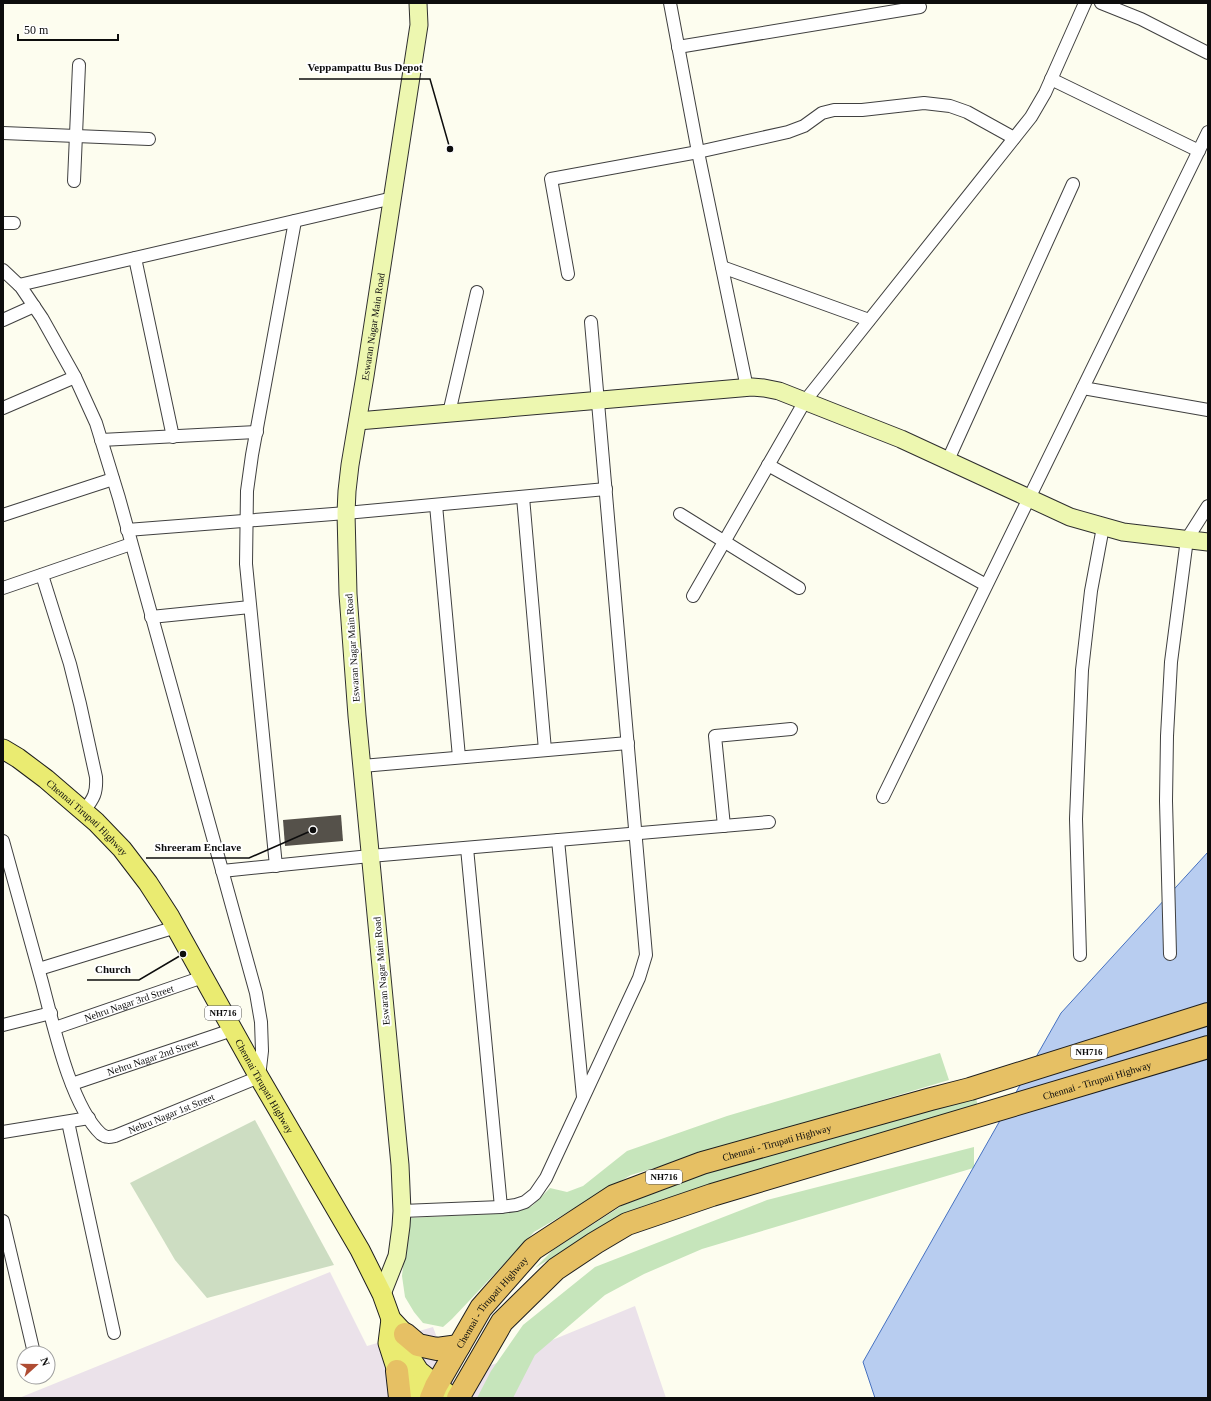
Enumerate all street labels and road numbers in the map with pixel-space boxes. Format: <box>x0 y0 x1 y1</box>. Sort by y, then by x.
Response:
street label: Eswaran Nagar Main Road <box>359 272 387 381</box>
street label: Eswaran Nagar Main Road <box>343 593 362 703</box>
street label: Chennai Tirupati Highway <box>44 777 130 858</box>
street label: Eswaran Nagar Main Road <box>371 916 392 1026</box>
street label: Nehru Nagar 3rd Street <box>83 983 175 1024</box>
road number: NH716 <box>205 1006 241 1020</box>
street label: Nehru Nagar 2nd Street <box>106 1037 200 1078</box>
street label: Chennai Tirupati Highway <box>233 1037 296 1135</box>
road number: NH716 <box>1071 1045 1107 1059</box>
street label: Chennai - Tirupati Highway <box>1041 1059 1153 1102</box>
street label: Nehru Nagar 1st Street <box>127 1091 216 1136</box>
street label: Chennai - Tirupati Highway <box>721 1122 833 1163</box>
road number: NH716 <box>646 1170 682 1184</box>
street label: Chennai - Tirupati Highway <box>454 1254 530 1350</box>

